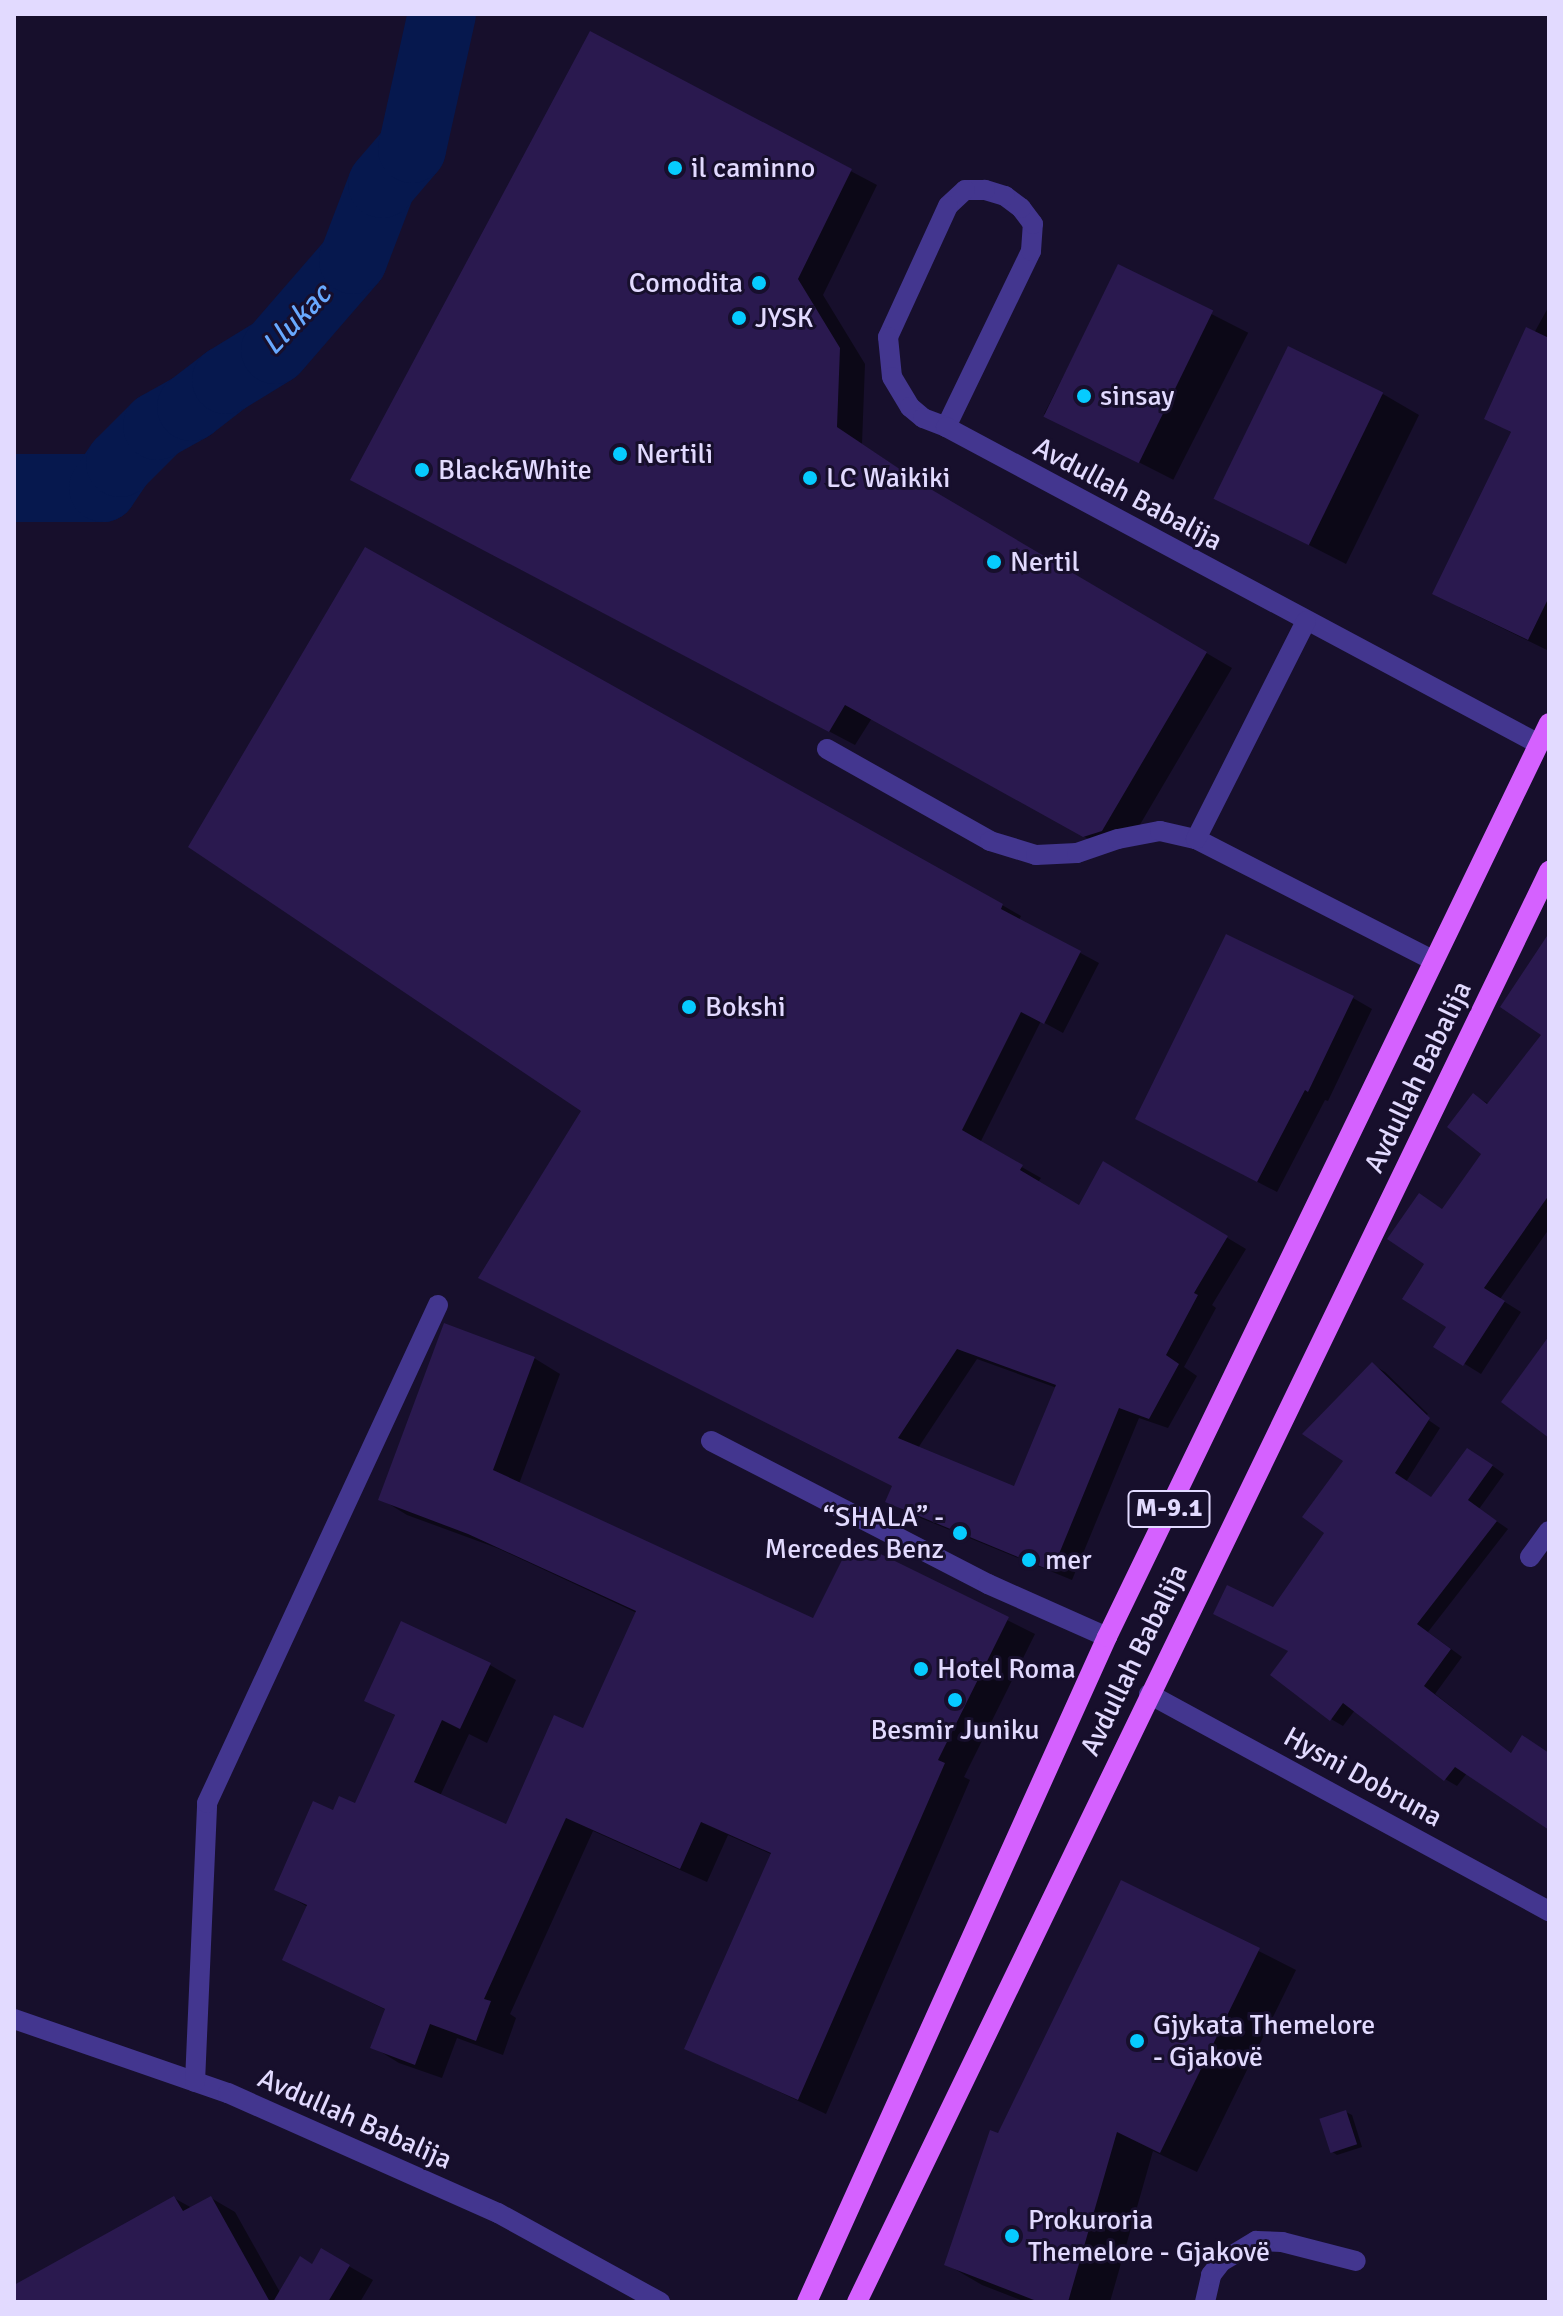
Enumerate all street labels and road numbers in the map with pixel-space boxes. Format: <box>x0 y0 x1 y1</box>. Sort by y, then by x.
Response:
street label: Avdullah Babalija <box>1028 430 1228 558</box>
street label: Avdullah Babalija <box>1357 976 1479 1178</box>
road number: M-9.1 <box>1127 1487 1211 1531</box>
street label: Avdullah Babalija <box>1073 1559 1195 1761</box>
street label: Hysni Dobruna <box>1278 1720 1448 1834</box>
street label: Avdullah Babalija <box>253 2061 457 2177</box>

